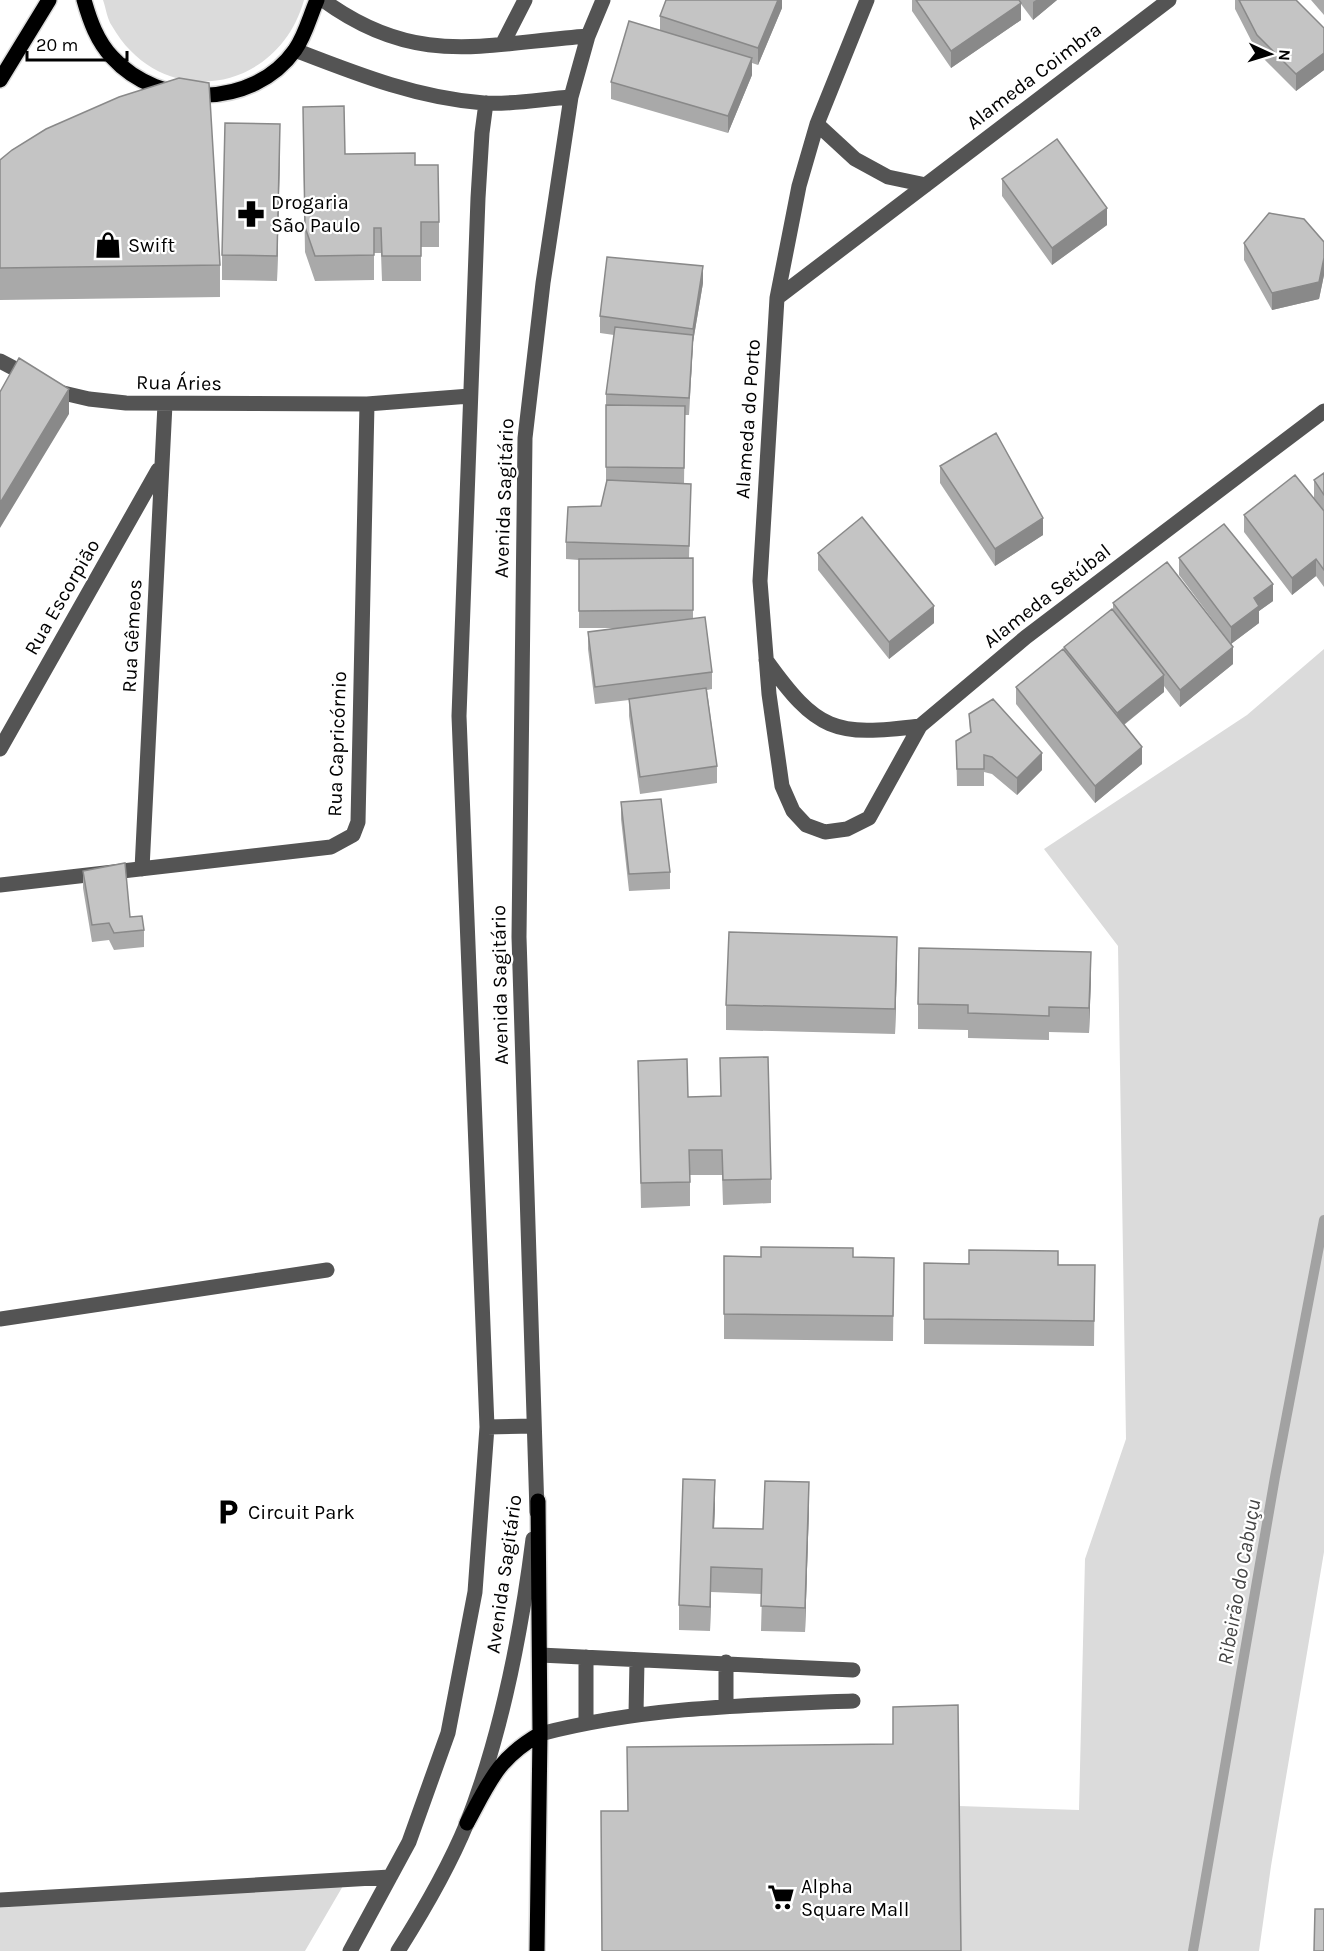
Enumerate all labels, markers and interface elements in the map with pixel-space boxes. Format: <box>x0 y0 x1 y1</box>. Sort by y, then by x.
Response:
street label: Alameda Coimbra <box>962 18 1106 134</box>
scale bar <box>27 24 128 62</box>
north arrow <box>1240 24 1300 84</box>
text: 20 m <box>36 34 78 56</box>
text: N <box>1275 49 1294 61</box>
place label: Drogaria São Paulo <box>271 191 361 237</box>
pharmacy icon: Drogaria São Paulo <box>236 199 266 229</box>
shop icon: Swift <box>93 230 123 260</box>
place label: Swift <box>128 234 175 257</box>
street label: Alameda do Porto <box>731 338 765 500</box>
street label: Rua Áries <box>136 370 222 395</box>
street label: Avenida Sagitário <box>490 418 518 578</box>
street label: Rua Escorpião <box>20 535 104 659</box>
street label: Alameda Setúbal <box>979 539 1115 653</box>
street label: Rua Gêmeos <box>118 579 146 693</box>
street label: Rua Capricórnio <box>323 671 351 817</box>
street label: Avenida Sagitário <box>487 905 513 1065</box>
street label: Avenida Sagitário <box>481 1493 527 1655</box>
parking icon: Circuit Park <box>213 1497 243 1527</box>
water label: Ribeirão do Cabuçu <box>1213 1497 1265 1667</box>
place label: Circuit Park <box>248 1501 355 1524</box>
place label: Alpha Square Mall <box>801 1875 909 1921</box>
supermarket icon: Alpha Square Mall <box>766 1882 796 1912</box>

